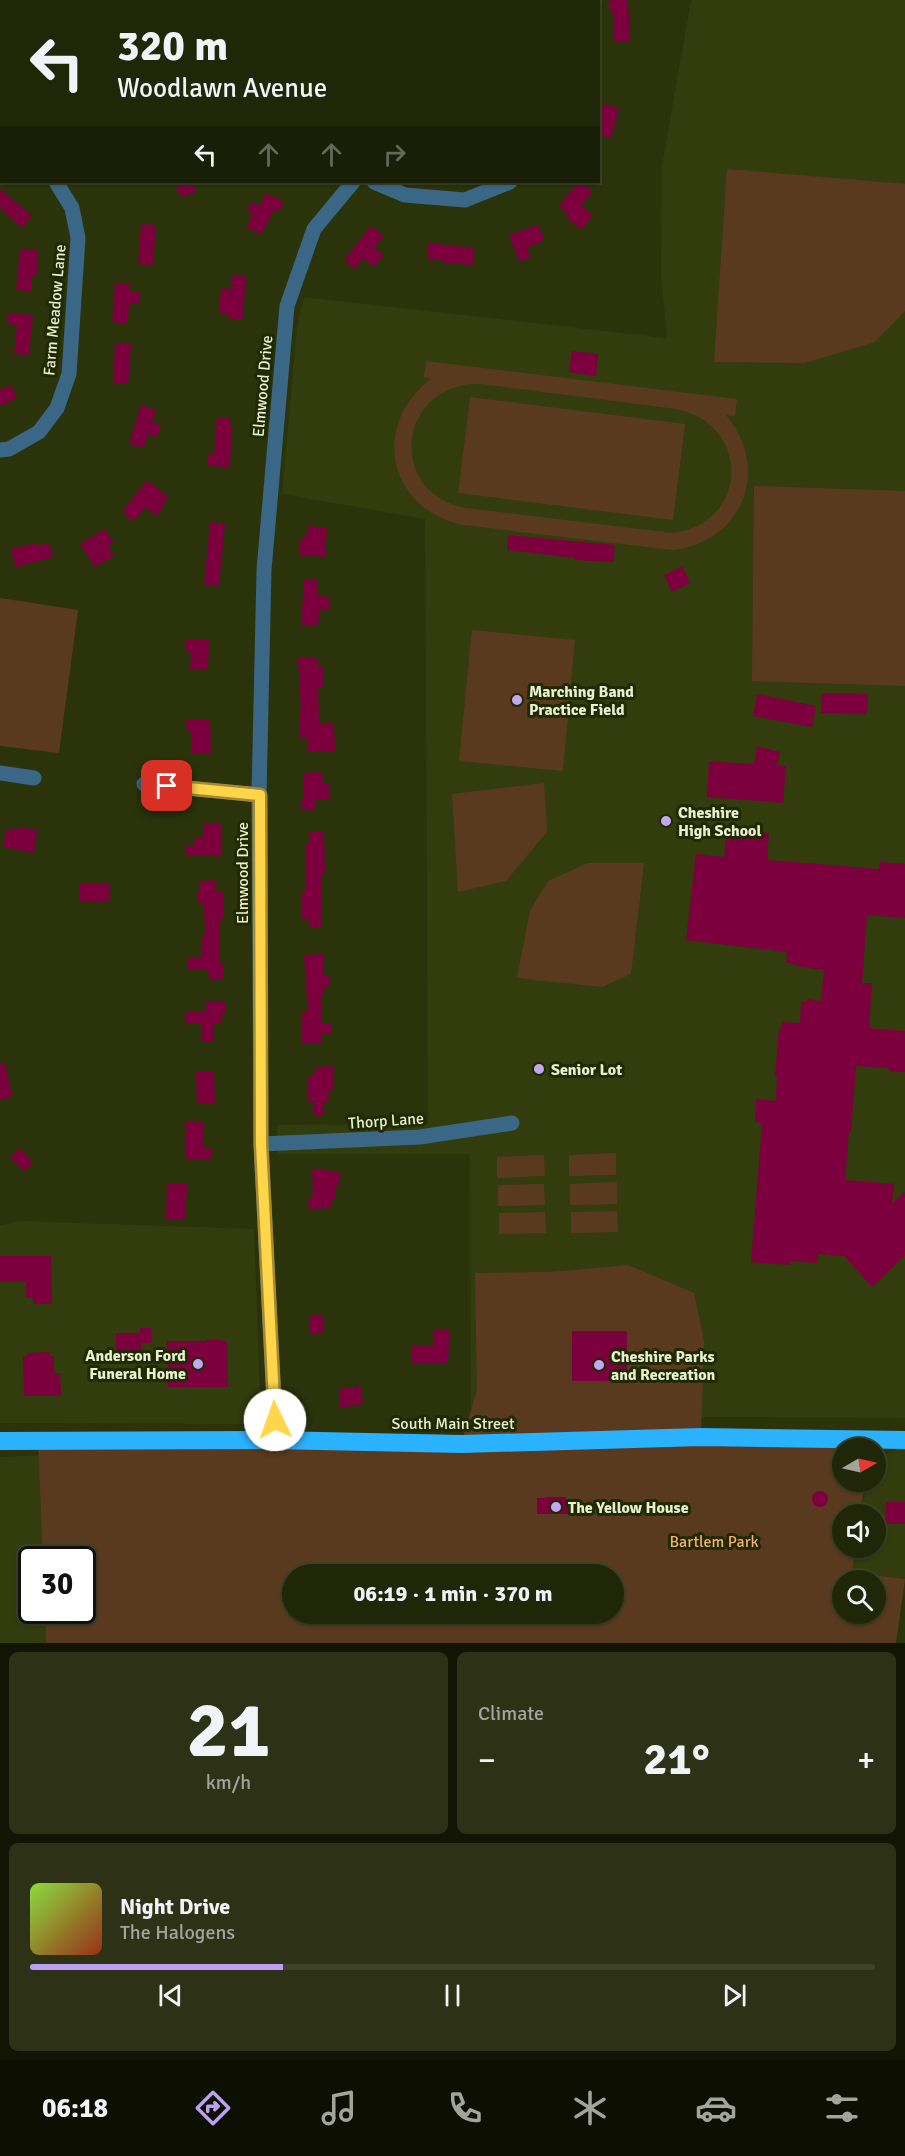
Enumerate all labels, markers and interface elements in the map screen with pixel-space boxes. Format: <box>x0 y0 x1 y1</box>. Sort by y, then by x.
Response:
text: 320 m <box>117 21 228 72</box>
icon: left <box>18 24 96 102</box>
text: Woodlawn Avenue <box>117 72 327 105</box>
icon: left <box>189 138 222 171</box>
icon: ahead <box>252 138 285 171</box>
icon: ahead <box>315 138 348 171</box>
icon: right <box>378 138 411 171</box>
street label: Farm Meadow Lane <box>39 244 71 377</box>
street label: Elmwood Drive <box>249 334 277 438</box>
place label: Marching Band Practice Field <box>529 682 634 720</box>
marker: Marching Band Practice Field <box>510 693 524 707</box>
pin <box>141 760 192 811</box>
icon: arrive <box>150 769 183 802</box>
place label: Cheshire High School <box>678 803 761 841</box>
marker: Cheshire High School <box>659 814 673 828</box>
street label: Elmwood Drive <box>233 822 253 924</box>
place label: Senior Lot <box>551 1060 622 1080</box>
marker: Senior Lot <box>532 1062 546 1076</box>
street label: Thorp Lane <box>348 1108 425 1134</box>
place label: Anderson Ford Funeral Home <box>85 1346 186 1384</box>
place label: Cheshire Parks and Recreation <box>611 1347 716 1385</box>
marker: Anderson Ford Funeral Home <box>191 1357 205 1371</box>
marker: Cheshire Parks and Recreation <box>592 1358 606 1372</box>
position arrow <box>243 1388 307 1452</box>
street label: South Main Street <box>391 1414 515 1434</box>
north arrow <box>832 1438 886 1492</box>
map controls <box>832 1438 886 1624</box>
place label: The Yellow House <box>568 1498 689 1518</box>
marker: The Yellow House <box>549 1500 563 1514</box>
button: sound <box>832 1504 886 1558</box>
park label: Bartlem Park <box>669 1532 759 1552</box>
speed limit sign: 30 <box>18 1546 96 1624</box>
button: search <box>832 1570 886 1624</box>
text: 06:19 · 1 min · 370 m <box>353 1580 553 1607</box>
text: 21 <box>186 1683 271 1779</box>
text: Climate <box>478 1701 544 1726</box>
text: 21° <box>643 1732 710 1787</box>
text: − <box>478 1740 496 1781</box>
text: + <box>857 1740 875 1781</box>
text: km/h <box>206 1770 251 1795</box>
text: Night Drive <box>120 1893 230 1920</box>
text: The Halogens <box>120 1920 235 1945</box>
icon: previous <box>154 1979 187 2012</box>
icon: pause <box>436 1979 469 2012</box>
icon: next <box>718 1979 751 2012</box>
icon: directions <box>192 2087 234 2129</box>
icon: music <box>318 2087 360 2129</box>
icon: phone <box>444 2087 486 2129</box>
icon: climate <box>569 2087 611 2129</box>
icon: car <box>695 2087 737 2129</box>
icon: filters <box>821 2087 863 2129</box>
text: 06:18 <box>42 2092 108 2125</box>

